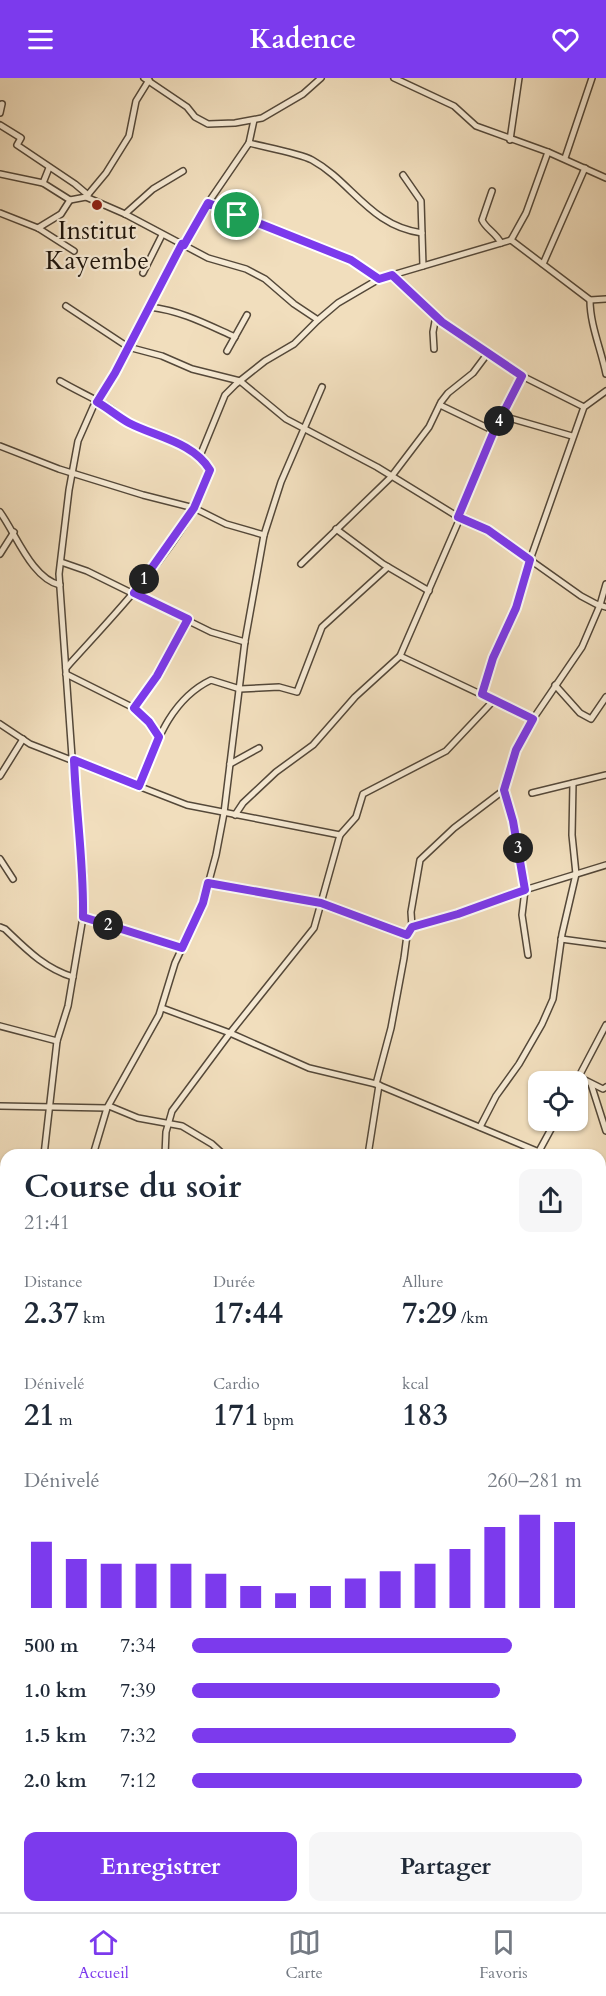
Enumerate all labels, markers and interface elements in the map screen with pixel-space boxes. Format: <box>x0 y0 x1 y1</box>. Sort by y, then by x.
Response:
text: Kadence <box>250 21 356 58</box>
icon: menu <box>24 23 57 56</box>
icon: heart <box>549 23 582 56</box>
pin <box>211 189 262 240</box>
marker: Institut Kayembe <box>90 198 104 212</box>
icon: arrive <box>220 198 253 231</box>
place label: Institut Kayembe <box>45 213 149 278</box>
pin: 4 <box>484 406 514 436</box>
text: 4 <box>495 410 503 432</box>
pin: 1 <box>129 564 159 594</box>
text: 1 <box>140 568 148 590</box>
pin: 3 <box>503 833 533 863</box>
text: 3 <box>514 837 522 859</box>
pin: 2 <box>93 910 123 940</box>
text: 2 <box>104 914 112 936</box>
map controls <box>528 1071 588 1131</box>
button: locate <box>528 1071 588 1131</box>
text: Course du soir <box>24 1164 241 1209</box>
button: share <box>519 1169 582 1232</box>
text: 21:41 <box>24 1209 70 1236</box>
text: Distance <box>24 1271 82 1293</box>
text: Durée <box>213 1271 255 1293</box>
text: Allure <box>402 1271 443 1293</box>
text: 2.37 <box>24 1293 79 1334</box>
text: 17:44 <box>213 1293 283 1334</box>
text: 7:29 <box>402 1293 457 1334</box>
text: km <box>79 1307 105 1329</box>
text: /km <box>457 1307 488 1329</box>
text: Dénivelé <box>24 1373 85 1395</box>
text: Cardio <box>213 1373 260 1395</box>
text: kcal <box>402 1373 429 1395</box>
text: 21 <box>24 1395 55 1436</box>
text: 171 <box>213 1395 259 1436</box>
text: 183 <box>402 1395 448 1436</box>
text: m <box>55 1409 73 1431</box>
text: bpm <box>259 1409 294 1431</box>
text: Dénivelé <box>24 1467 100 1494</box>
text: 260–281 m <box>487 1467 582 1494</box>
text: 500 m <box>24 1632 79 1659</box>
text: 7:34 <box>120 1632 156 1659</box>
text: 1.0 km <box>24 1677 87 1704</box>
text: 7:39 <box>120 1677 156 1704</box>
text: 1.5 km <box>24 1722 87 1749</box>
text: 7:32 <box>120 1722 156 1749</box>
text: 2.0 km <box>24 1767 87 1794</box>
text: 7:12 <box>120 1767 156 1794</box>
button: Enregistrer <box>24 1832 297 1901</box>
button: Partager <box>309 1832 582 1901</box>
tab: Accueil <box>78 1926 129 1984</box>
tab: Carte <box>285 1926 323 1984</box>
tab: Favoris <box>479 1926 528 1984</box>

